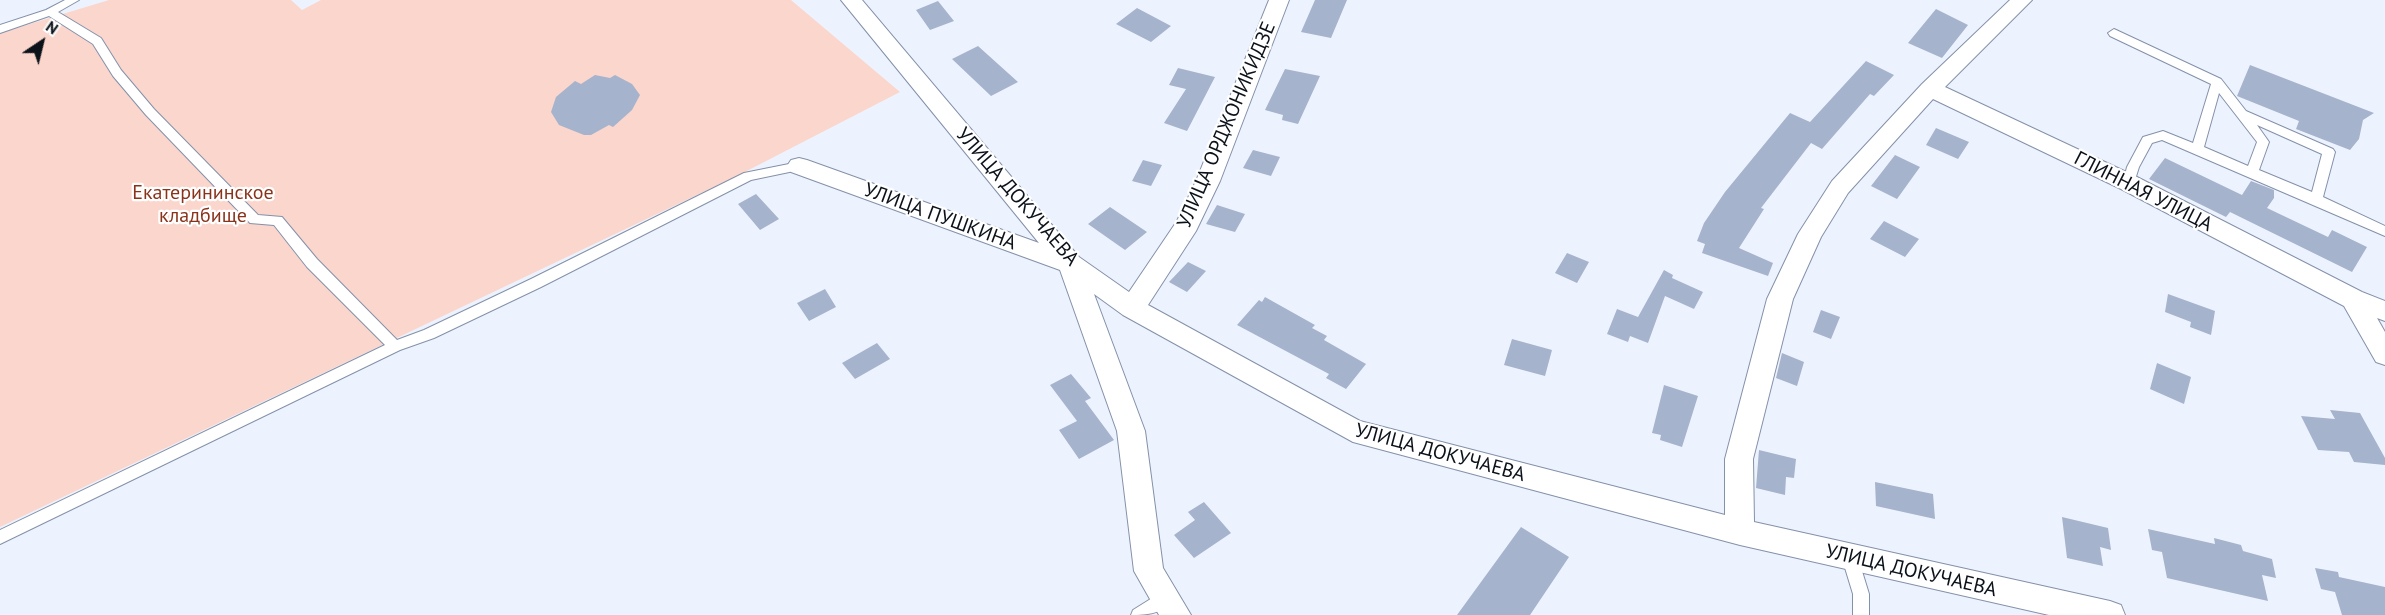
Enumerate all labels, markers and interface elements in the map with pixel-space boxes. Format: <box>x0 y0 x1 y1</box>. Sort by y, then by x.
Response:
north arrow <box>12 12 72 72</box>
text: N <box>42 16 62 38</box>
street label: УЛИЦА ОРДЖОНИКИДЗЕ <box>1173 18 1281 232</box>
street label: УЛИЦА ДОКУЧАЕВА <box>951 123 1083 271</box>
street label: ГЛИННАЯ УЛИЦА <box>2070 147 2216 237</box>
street label: УЛИЦА ПУШКИНА <box>861 178 1019 256</box>
park label: Екатерининское кладбище <box>132 181 274 228</box>
street label: УЛИЦА ДОКУЧАЕВА <box>1352 419 1528 487</box>
street label: УЛИЦА ДОКУЧАЕВА <box>1823 540 1999 602</box>

